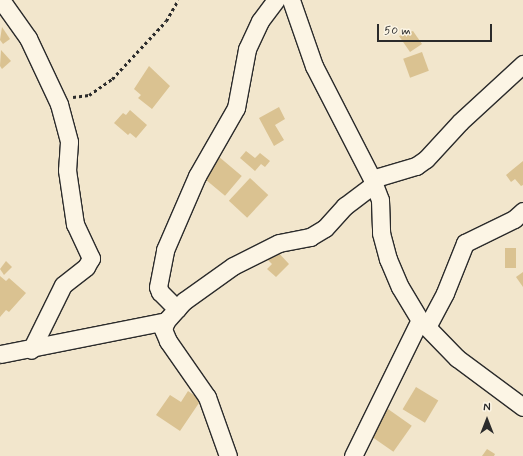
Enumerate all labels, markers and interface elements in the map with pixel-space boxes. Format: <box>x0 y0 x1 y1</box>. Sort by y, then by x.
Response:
scale bar <box>379 16 494 42</box>
text: 50 m <box>384 23 411 39</box>
north arrow <box>467 400 507 440</box>
text: N <box>483 401 491 415</box>

